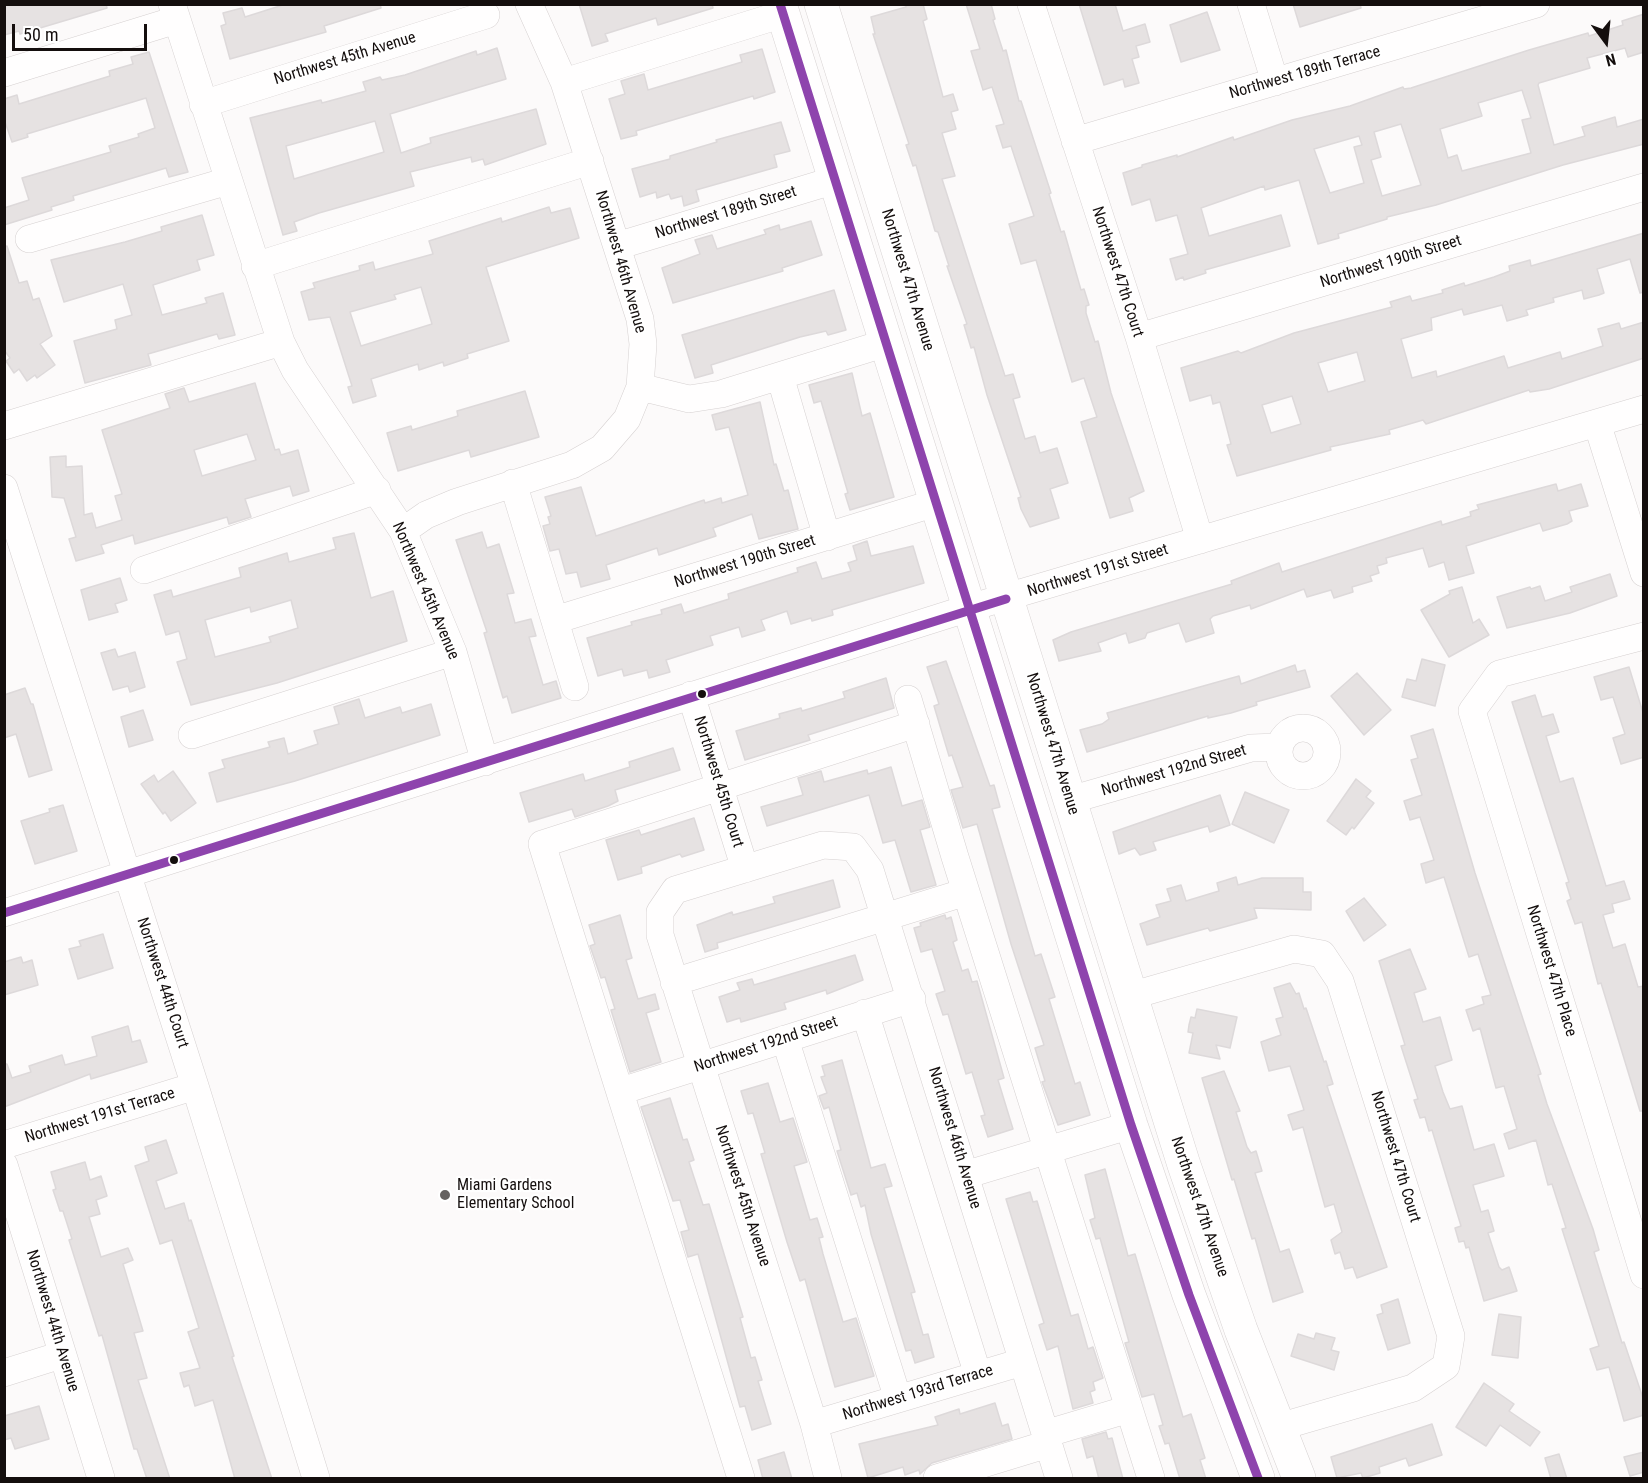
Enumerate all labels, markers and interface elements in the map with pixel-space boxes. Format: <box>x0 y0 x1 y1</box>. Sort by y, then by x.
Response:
scale bar <box>15 12 150 50</box>
north arrow <box>1576 12 1636 72</box>
text: 50 m <box>23 24 58 45</box>
street label: Northwest 45th Avenue <box>272 28 418 90</box>
street label: Northwest 189th Terrace <box>1227 42 1383 104</box>
text: N <box>1604 49 1618 70</box>
street label: Northwest 189th Street <box>653 182 799 244</box>
street label: Northwest 46th Avenue <box>590 189 650 335</box>
street label: Northwest 47th Court <box>1087 204 1147 340</box>
street label: Northwest 47th Avenue <box>876 207 938 353</box>
street label: Northwest 190th Street <box>1318 231 1464 293</box>
street label: Northwest 45th Avenue <box>387 519 463 663</box>
street label: Northwest 190th Street <box>672 531 818 593</box>
street label: Northwest 191st Street <box>1025 540 1171 602</box>
street label: Northwest 47th Avenue <box>1021 671 1083 817</box>
unlabelled marker <box>696 688 708 700</box>
street label: Northwest 45th Court <box>689 714 747 850</box>
street label: Northwest 192nd Street <box>1099 741 1249 801</box>
unlabelled marker <box>168 854 180 866</box>
street label: Northwest 47th Place <box>1522 903 1580 1039</box>
street label: Northwest 44th Court <box>132 915 192 1051</box>
street label: Northwest 192nd Street <box>692 1013 840 1077</box>
street label: Northwest 46th Avenue <box>923 1065 985 1211</box>
street label: Northwest 191st Terrace <box>23 1084 177 1148</box>
street label: Northwest 47th Court <box>1366 1089 1424 1225</box>
street label: Northwest 45th Avenue <box>710 1123 774 1269</box>
street label: Northwest 47th Avenue <box>1166 1134 1232 1280</box>
place label: Miami Gardens Elementary School <box>457 1176 574 1214</box>
marker: Miami Gardens Elementary School <box>438 1188 452 1202</box>
street label: Northwest 44th Avenue <box>21 1248 83 1394</box>
street label: Northwest 193rd Terrace <box>840 1361 996 1425</box>

